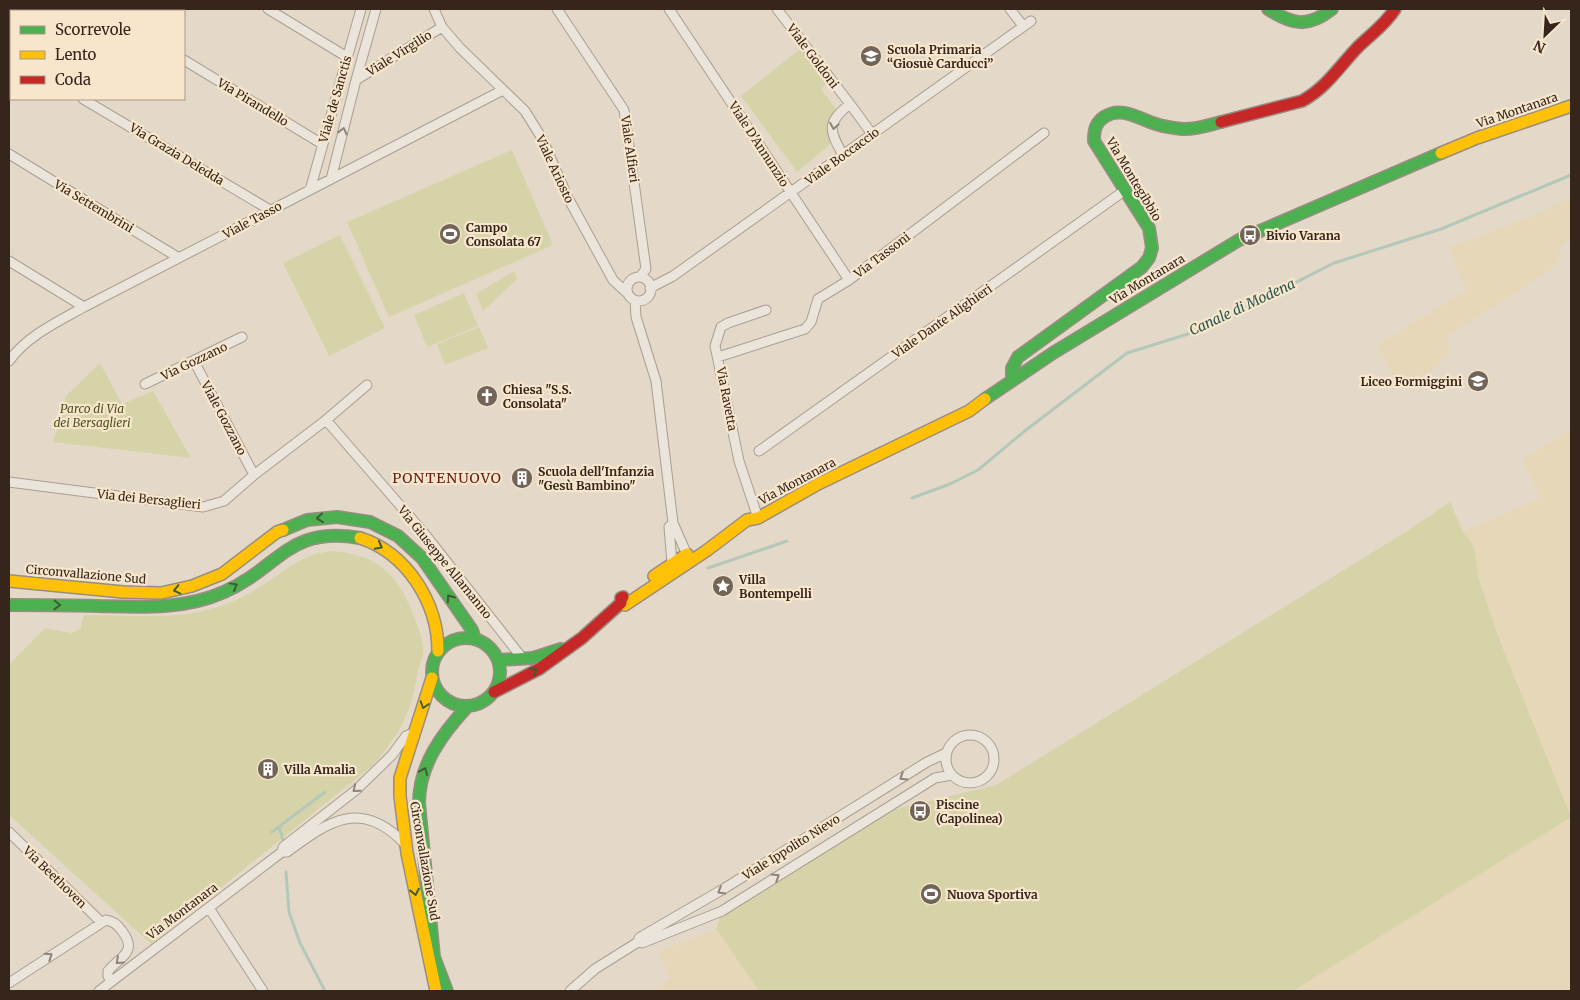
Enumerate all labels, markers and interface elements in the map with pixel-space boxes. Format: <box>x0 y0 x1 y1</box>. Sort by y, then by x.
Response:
legend <box>10 10 185 100</box>
north arrow <box>1520 10 1570 60</box>
text: Scorrevole <box>55 20 131 39</box>
street label: Viale Goldoni <box>783 20 842 91</box>
street label: Viale Virgilio <box>363 27 434 79</box>
text: N <box>1531 36 1548 57</box>
place label: Scuola Primaria “Giosuè Carducci” <box>887 42 993 71</box>
school or university icon: Scuola Primaria “Giosuè Carducci” <box>859 44 883 68</box>
text: Lento <box>55 45 97 64</box>
street label: Viale de Sanctis <box>315 54 355 145</box>
text: Coda <box>55 70 91 89</box>
street label: Via Pirandello <box>214 74 291 129</box>
street label: Via Montanara <box>1473 89 1560 131</box>
street label: Viale D'Annunzio <box>725 98 792 190</box>
street label: Viale Alfieri <box>618 113 642 184</box>
street label: Via Grazia Deledda <box>126 119 228 188</box>
one-way arrow <box>829 122 839 131</box>
street label: Viale Boccaccio <box>801 124 882 189</box>
one-way arrow <box>337 127 348 136</box>
street label: Viale Ariosto <box>532 132 577 205</box>
street label: Via Montegibbio <box>1103 134 1165 223</box>
street label: Via Settembrini <box>51 176 137 236</box>
street label: Viale Tasso <box>219 198 284 242</box>
place label: Campo Consolata 67 <box>466 220 541 249</box>
sports icon: Campo Consolata 67 <box>438 222 462 246</box>
bus stop icon: Bivio Varana <box>1238 223 1262 247</box>
place label: Bivio Varana <box>1266 228 1341 243</box>
street label: Via Tassoni <box>850 229 913 282</box>
street label: Via Montanara <box>1106 250 1188 308</box>
water label: Canale di Modena <box>1186 275 1298 339</box>
street label: Viale Dante Alighieri <box>888 281 995 362</box>
street label: Via Gozzano <box>158 339 229 384</box>
street label: Via Ravetta <box>713 365 741 433</box>
school or university icon: Liceo Formiggini <box>1466 369 1490 393</box>
place label: Liceo Formiggini <box>1360 374 1462 389</box>
street label: Viale Gozzano <box>198 378 250 458</box>
place label: Chiesa "S.S. Consolata" <box>503 382 572 411</box>
church icon: Chiesa "S.S. Consolata" <box>475 384 499 408</box>
park label: Parco di Via dei Bersaglieri <box>53 401 131 430</box>
street label: Via Montanara <box>755 454 838 508</box>
place label: Scuola dell'Infanzia "Gesù Bambino" <box>538 464 655 493</box>
building icon: Scuola dell'Infanzia "Gesù Bambino" <box>510 466 534 490</box>
district label: PONTENUOVO <box>392 469 502 487</box>
street label: Via dei Bersaglieri <box>95 486 202 512</box>
street label: Via Giuseppe Allamanno <box>394 502 495 622</box>
one-way arrow <box>316 513 324 524</box>
one-way arrow <box>374 540 383 550</box>
street label: Circonvallazione Sud <box>25 561 147 587</box>
place label: Villa Bontempelli <box>738 572 812 601</box>
place icon: Villa Bontempelli <box>711 574 735 598</box>
one-way arrow <box>228 583 237 593</box>
one-way arrow <box>173 584 182 595</box>
one-way arrow <box>447 594 456 604</box>
one-way arrow <box>54 600 62 610</box>
one-way arrow <box>529 667 538 677</box>
one-way arrow <box>420 700 430 709</box>
building icon: Villa Amalia <box>256 757 280 781</box>
place label: Villa Amalia <box>283 762 356 777</box>
one-way arrow <box>418 767 429 776</box>
one-way arrow <box>900 770 909 780</box>
one-way arrow <box>353 784 362 792</box>
place label: Piscine (Capolinea) <box>936 797 1003 826</box>
bus stop icon: Piscine (Capolinea) <box>908 799 932 823</box>
street label: Circonvallazione Sud <box>407 800 443 922</box>
street label: Viale Ippolito Nievo <box>739 811 842 884</box>
street label: Via Beethoven <box>19 842 90 911</box>
one-way arrow <box>770 874 779 884</box>
street label: Via Montanara <box>143 879 221 943</box>
sports icon: Nuova Sportiva <box>919 882 943 906</box>
one-way arrow <box>718 884 727 894</box>
one-way arrow <box>409 887 419 896</box>
place label: Nuova Sportiva <box>947 887 1038 902</box>
one-way arrow <box>44 953 53 962</box>
one-way arrow <box>115 955 124 964</box>

